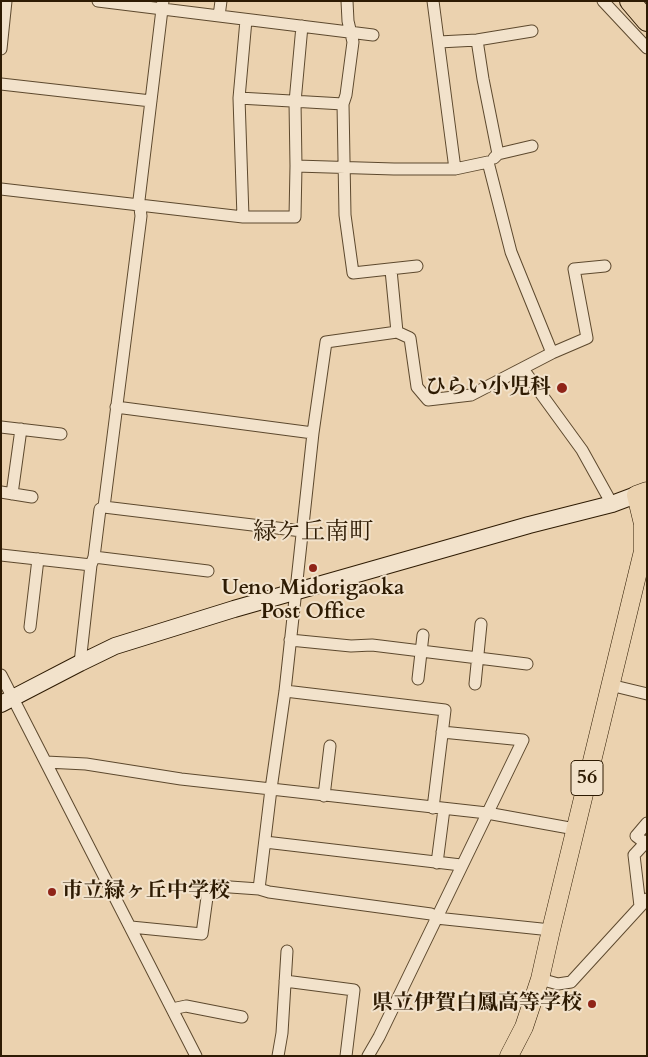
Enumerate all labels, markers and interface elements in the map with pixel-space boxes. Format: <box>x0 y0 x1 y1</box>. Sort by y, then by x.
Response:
place label: ひらい小児科 <box>425 375 551 401</box>
marker: ひらい小児科 <box>555 381 569 395</box>
district label: 緑ケ丘南町 <box>253 519 373 547</box>
marker: Ueno Midorigaoka Post Office <box>307 562 319 574</box>
place label: Ueno Midorigaoka Post Office <box>222 576 404 626</box>
road number: 56 <box>571 760 603 796</box>
place label: 市立緑ヶ丘中学校 <box>62 879 230 905</box>
marker: 市立緑ヶ丘中学校 <box>46 886 58 898</box>
place label: 県立伊賀白鳳高等学校 <box>372 991 582 1017</box>
marker: 県立伊賀白鳳高等学校 <box>586 998 598 1010</box>

